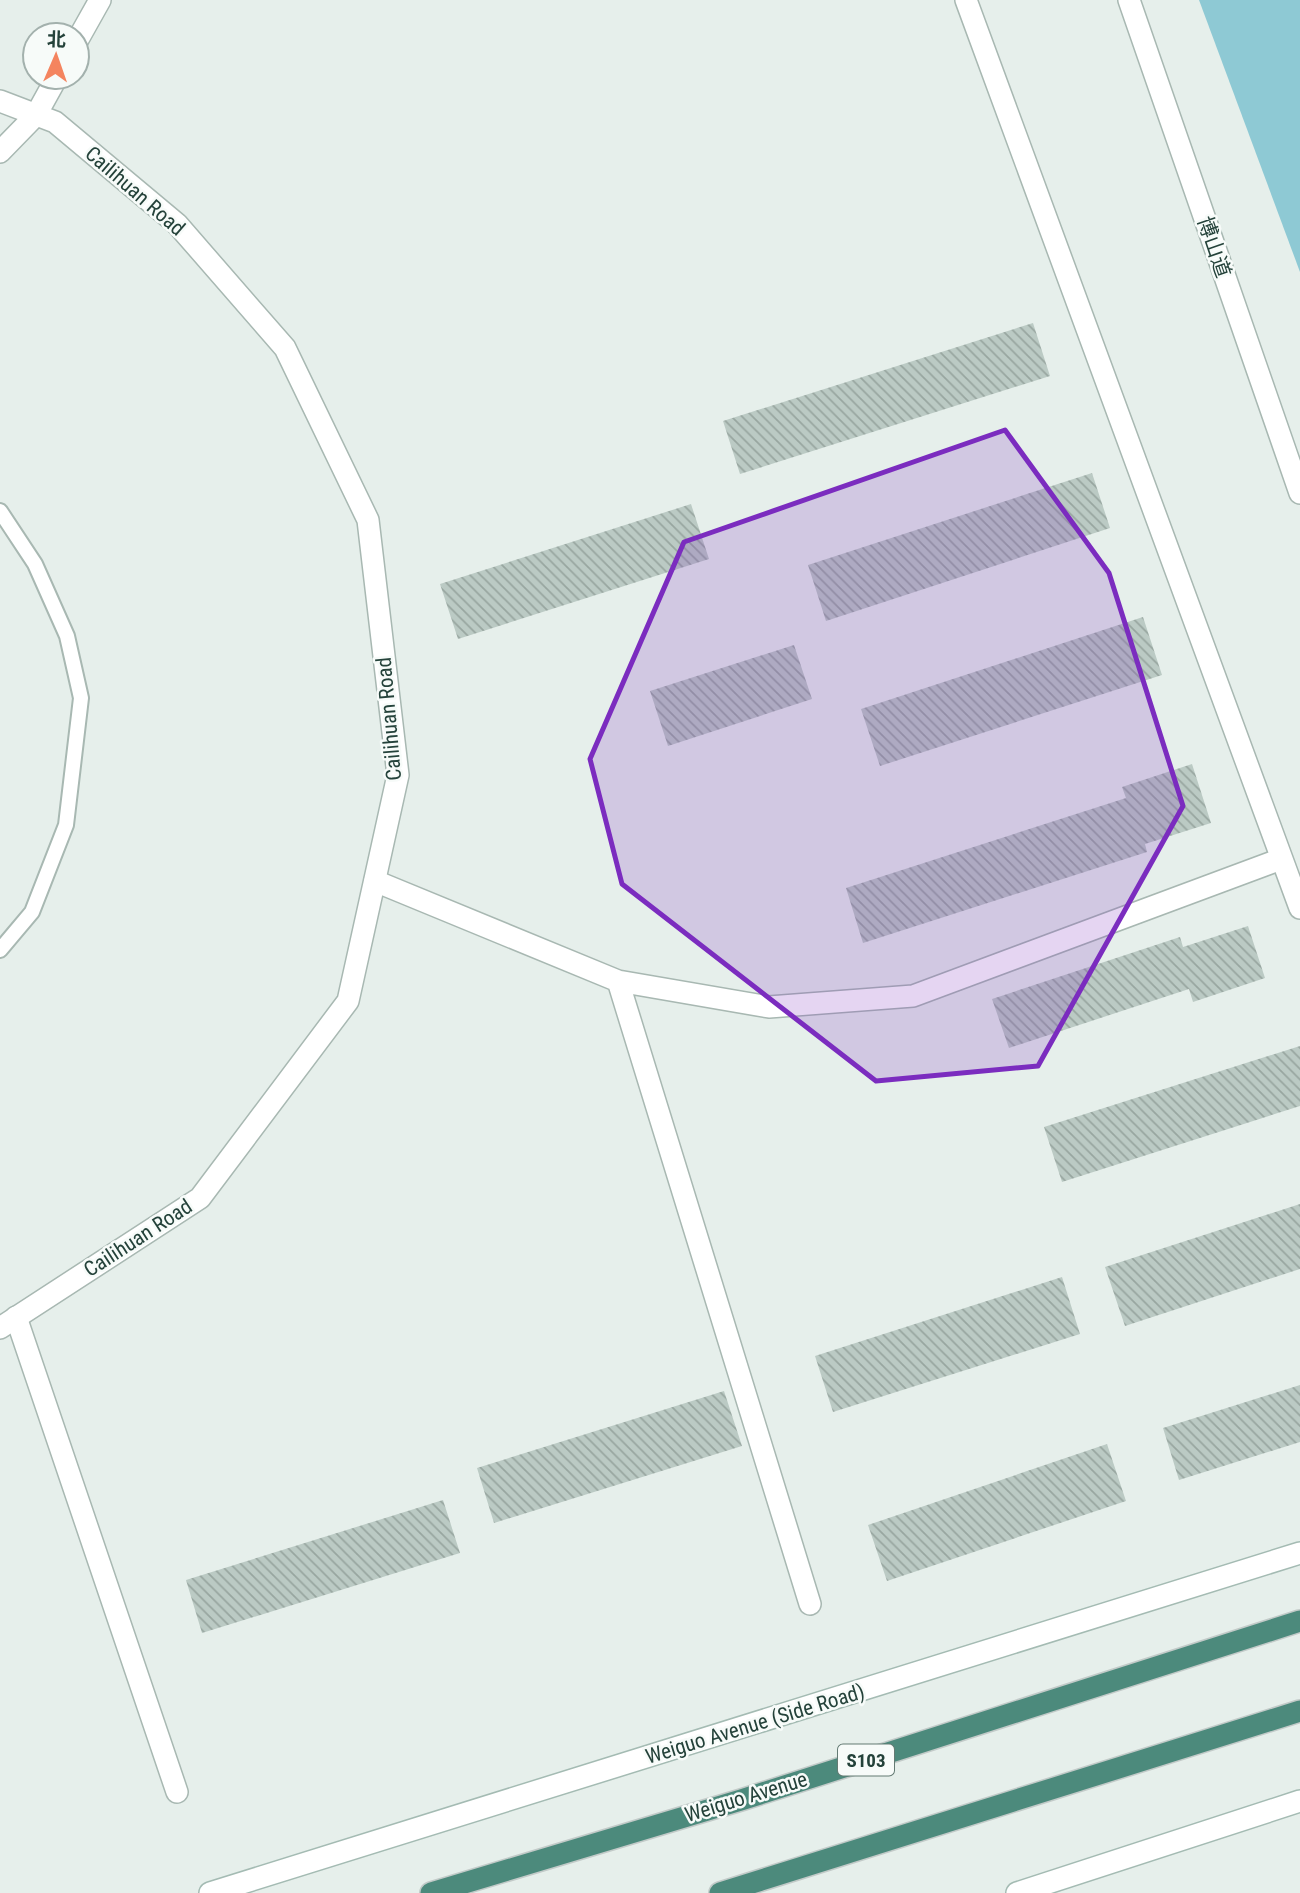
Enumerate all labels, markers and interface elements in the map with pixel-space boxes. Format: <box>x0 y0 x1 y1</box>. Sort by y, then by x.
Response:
north arrow <box>21 21 91 91</box>
text: 北 <box>47 28 66 51</box>
street label: Cailihuan Road <box>80 141 190 241</box>
street label: 博山道 <box>1192 213 1236 281</box>
street label: Cailihuan Road <box>372 656 406 782</box>
street label: Cailihuan Road <box>79 1194 197 1282</box>
street label: Weiguo Avenue (Side Road) <box>643 1679 867 1769</box>
road number: S103 <box>838 1744 894 1776</box>
street label: Weiguo Avenue <box>682 1767 810 1827</box>

